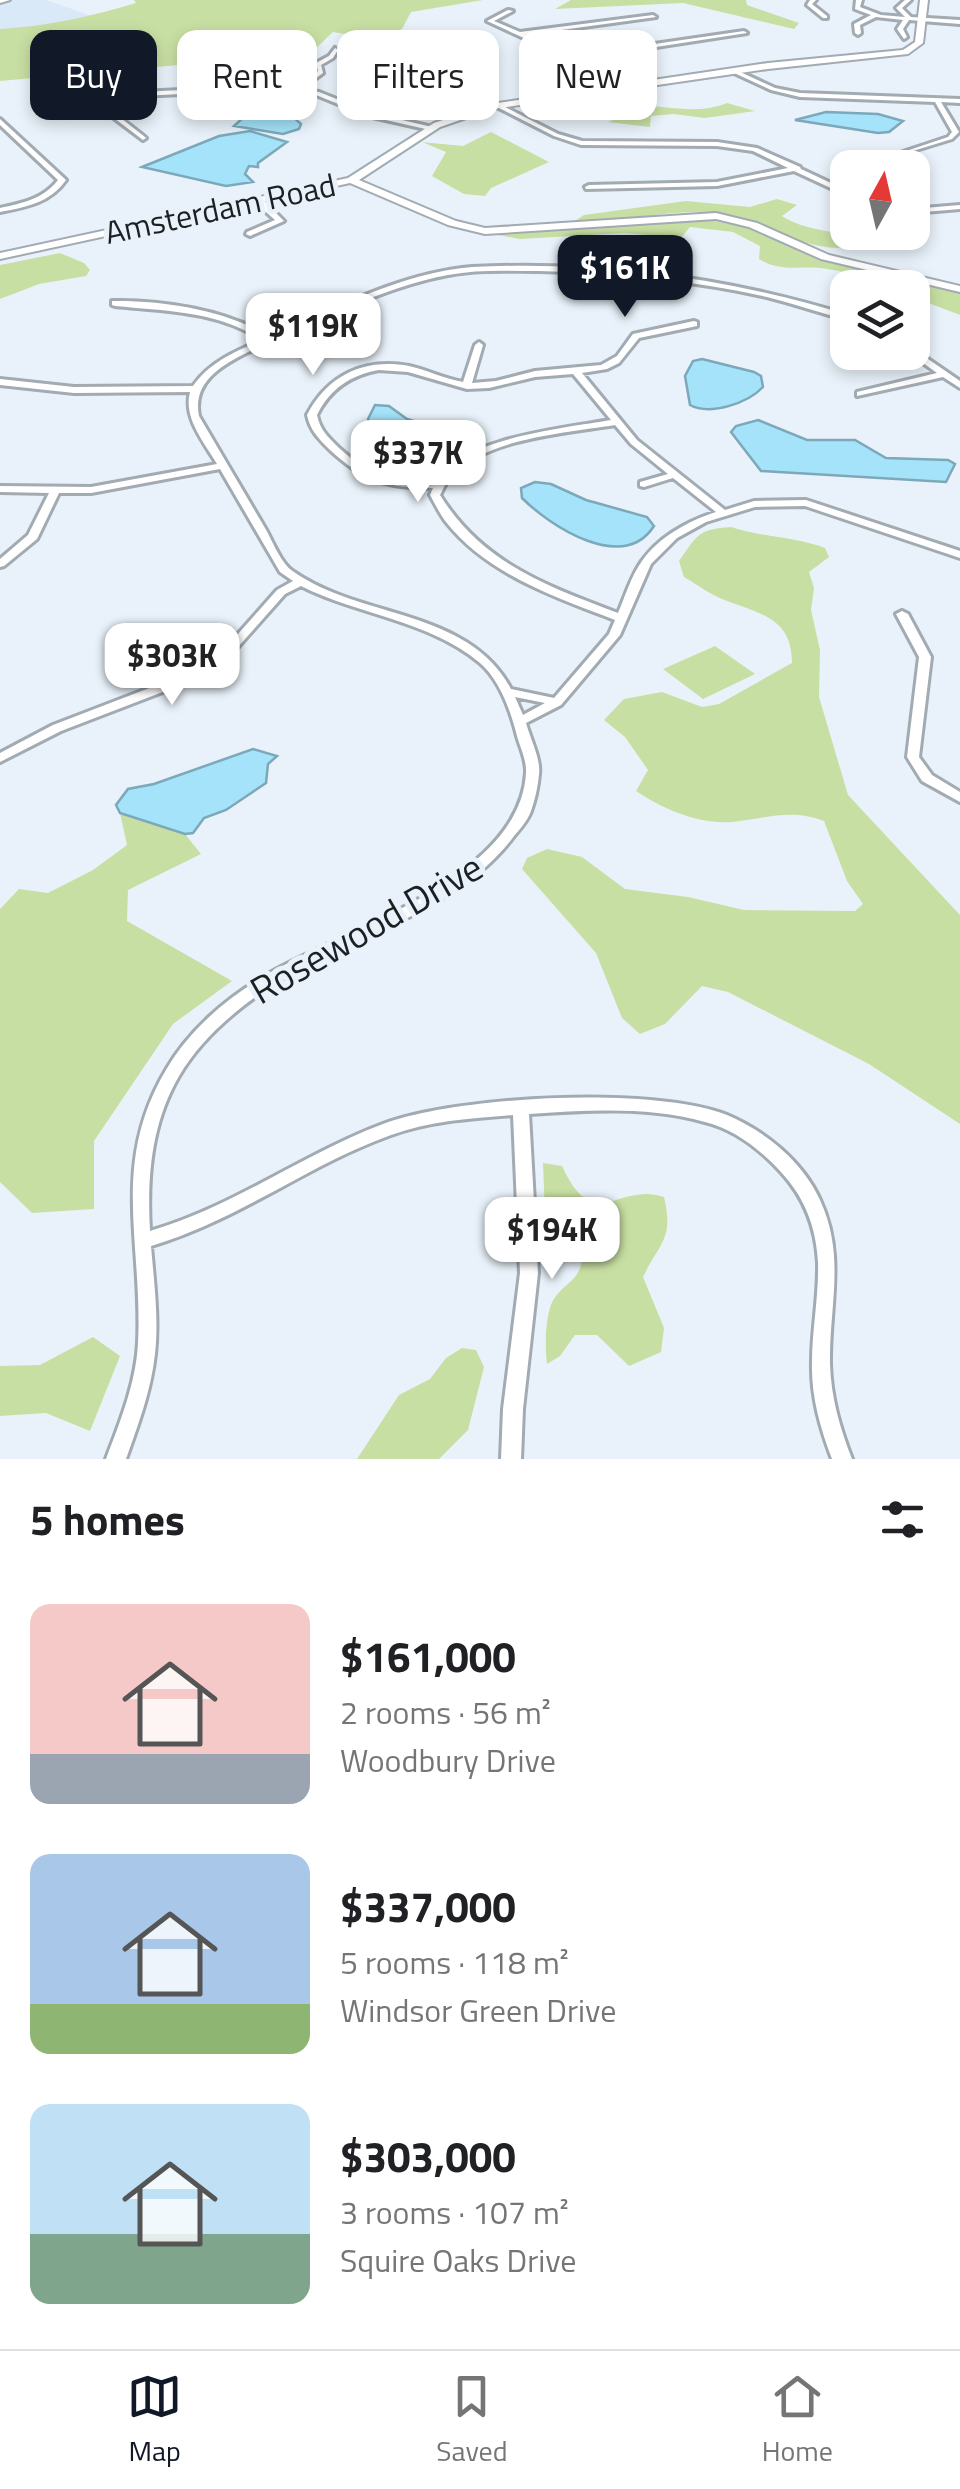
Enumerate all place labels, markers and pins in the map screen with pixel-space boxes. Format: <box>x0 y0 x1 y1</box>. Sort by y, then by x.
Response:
pin: $161K <box>555 235 695 320</box>
pin: $119K <box>243 293 383 378</box>
pin: $337K <box>348 420 488 505</box>
pin: $303K <box>102 623 242 708</box>
pin: $194K <box>482 1197 622 1282</box>

